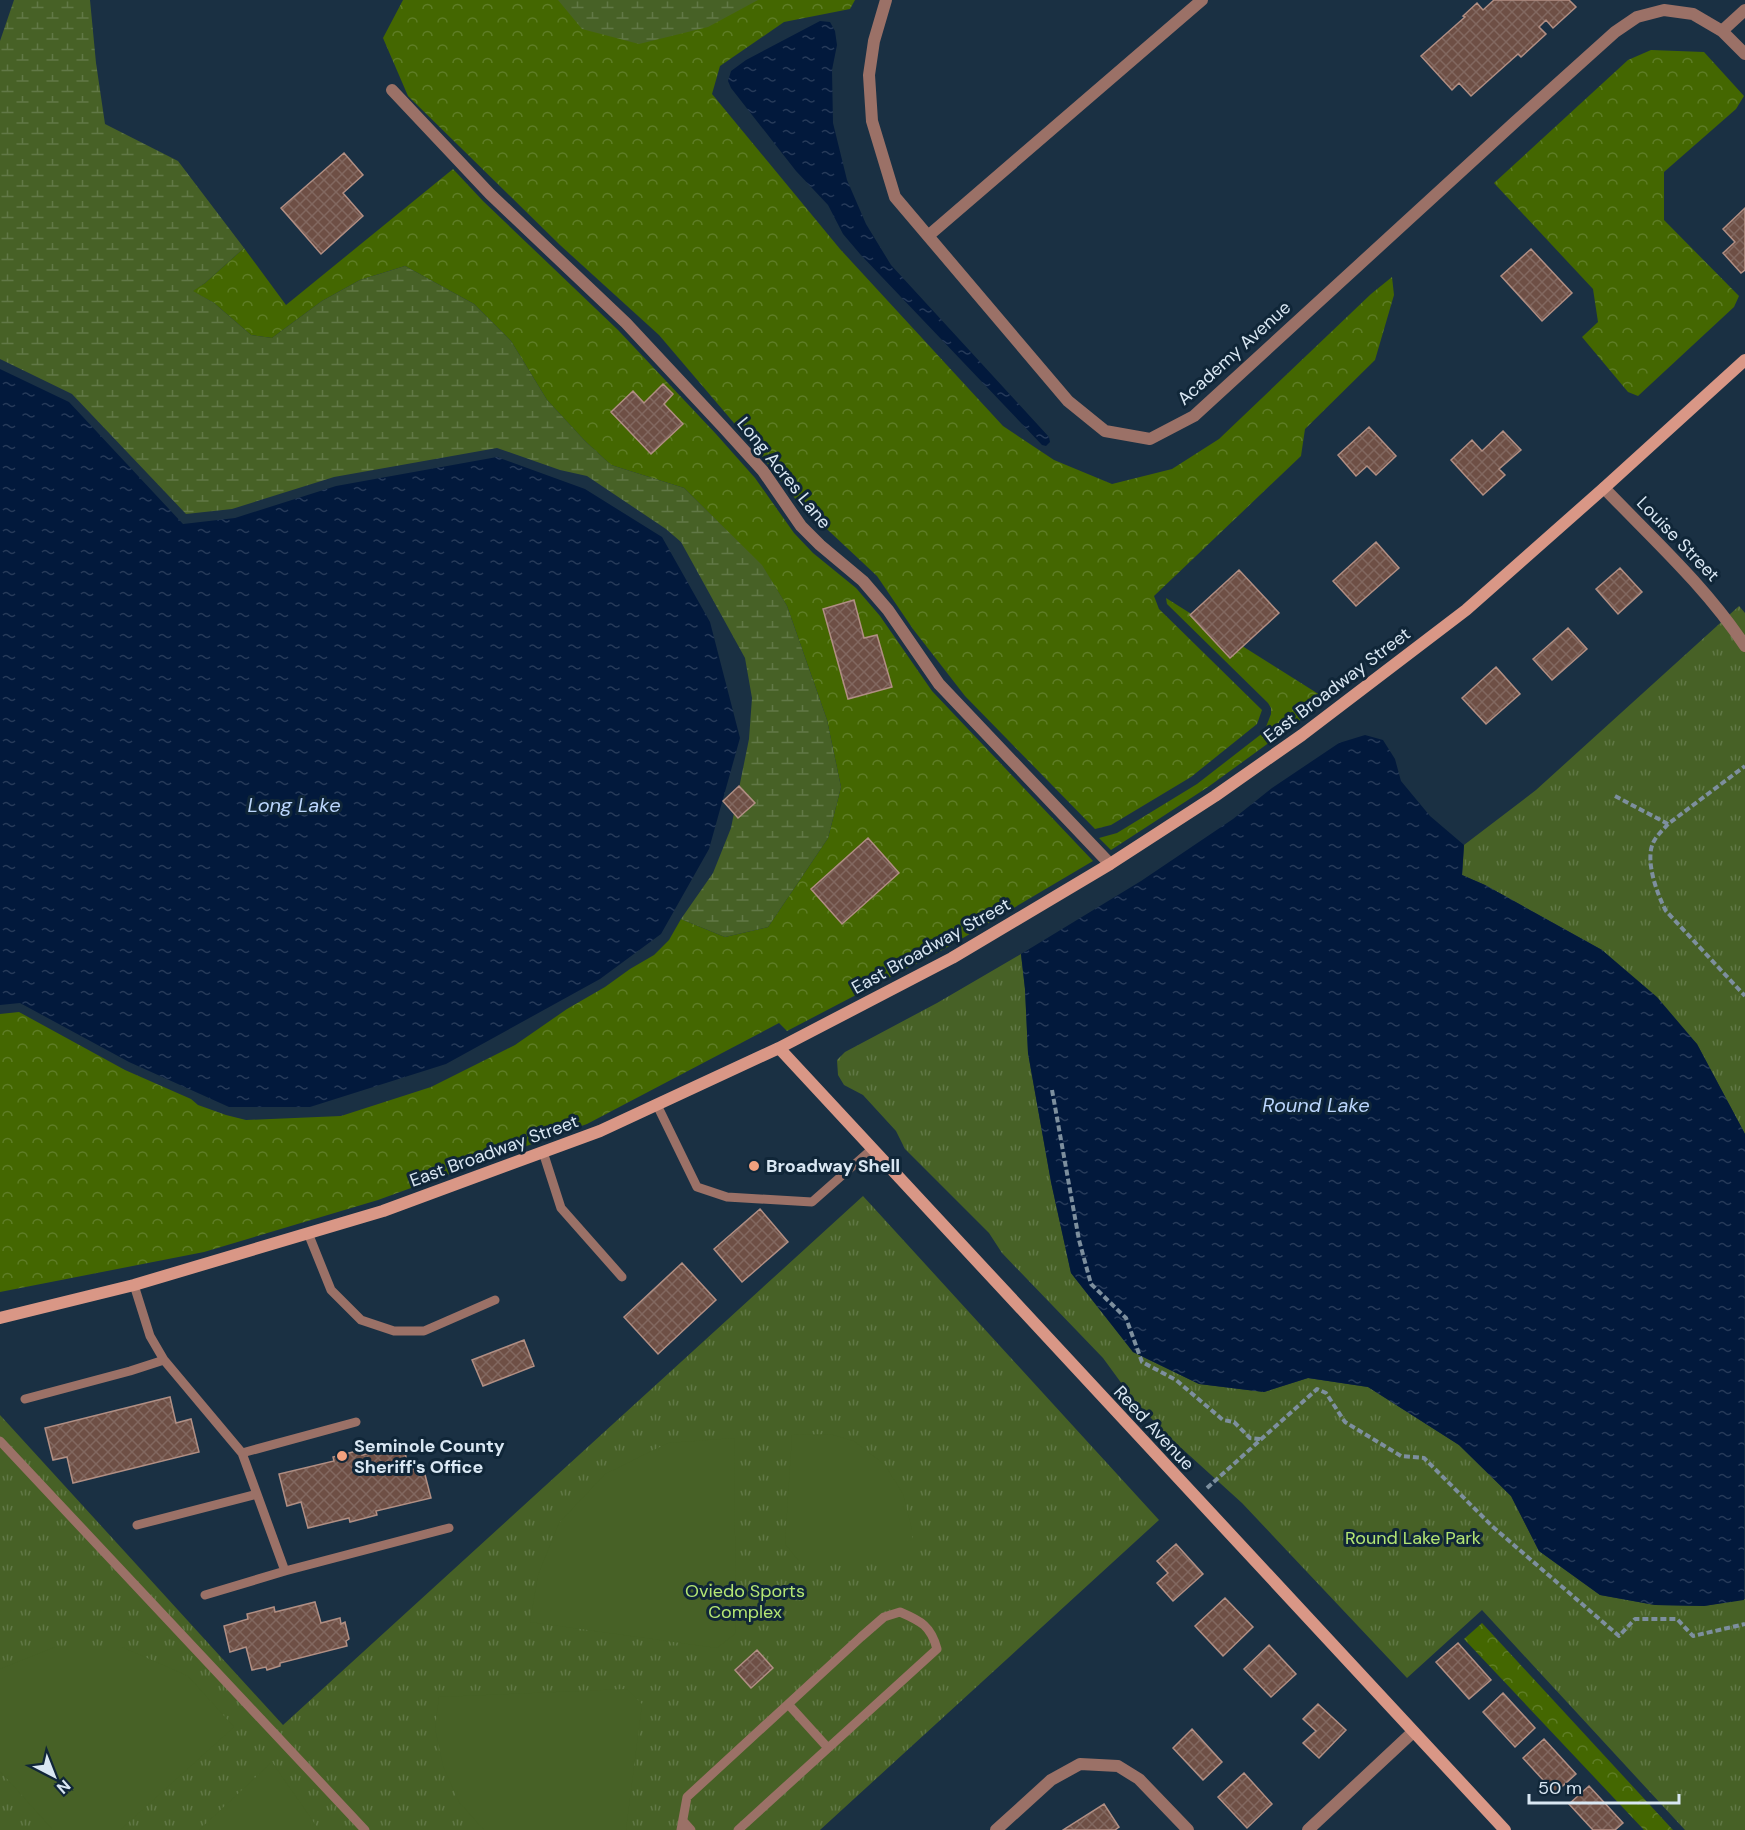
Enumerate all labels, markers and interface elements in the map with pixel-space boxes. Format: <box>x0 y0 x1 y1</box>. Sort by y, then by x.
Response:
street label: Academy Avenue <box>1172 296 1296 410</box>
street label: Long Acres Lane <box>732 412 836 534</box>
street label: Louise Street <box>1631 491 1725 587</box>
street label: East Broadway Street <box>1259 622 1415 748</box>
water label: Long Lake <box>247 792 341 818</box>
street label: East Broadway Street <box>847 892 1015 1000</box>
water label: Round Lake <box>1262 1092 1370 1118</box>
street label: East Broadway Street <box>406 1109 582 1193</box>
place label: Broadway Shell <box>766 1154 900 1178</box>
marker: Broadway Shell <box>747 1159 761 1173</box>
street label: Reed Avenue <box>1108 1380 1200 1476</box>
place label: Seminole County Sheriff's Office <box>354 1434 505 1479</box>
marker: Seminole County Sheriff's Office <box>335 1449 349 1463</box>
park label: Round Lake Park <box>1345 1526 1481 1550</box>
park label: Oviedo Sports Complex <box>685 1579 805 1624</box>
north arrow <box>24 1746 84 1806</box>
scale bar <box>1529 1767 1679 1805</box>
text: N <box>52 1775 75 1798</box>
text: 50 m <box>1538 1776 1582 1800</box>

